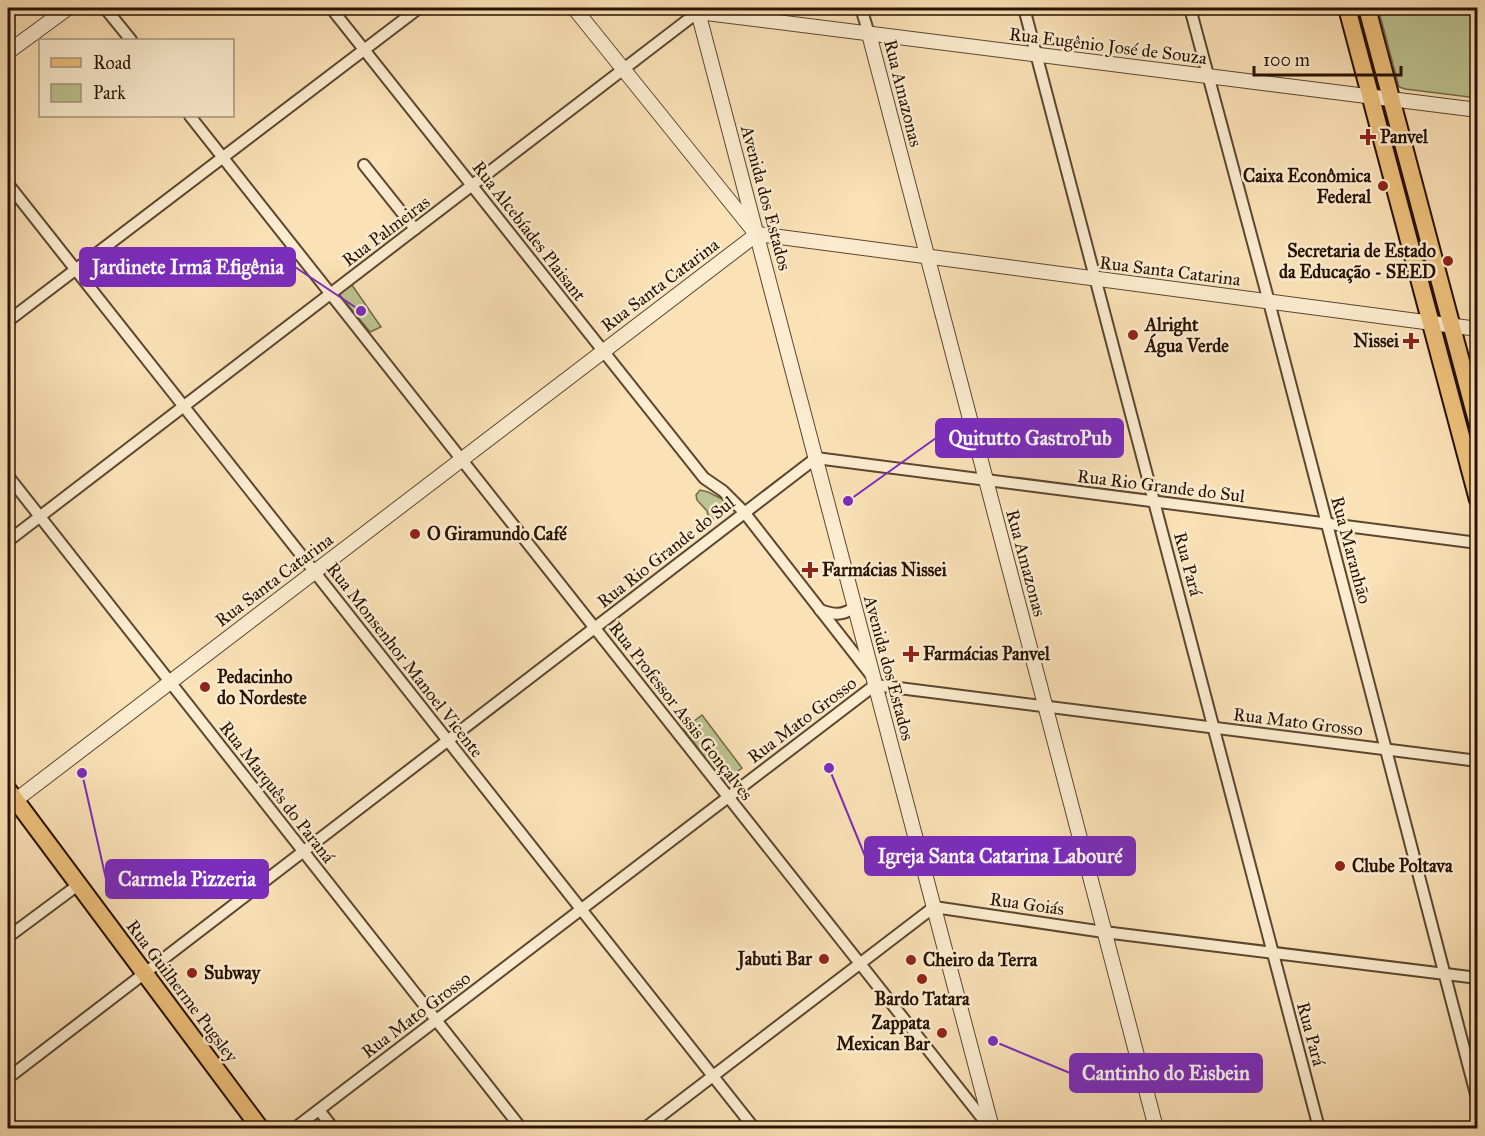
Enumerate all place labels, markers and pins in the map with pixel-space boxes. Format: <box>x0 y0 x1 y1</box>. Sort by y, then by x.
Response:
place label: Panvel <box>1380 126 1429 148</box>
marker: Panvel <box>1361 130 1375 144</box>
place label: Caixa Econômica Federal <box>1243 165 1372 208</box>
marker: Caixa Econômica Federal <box>1376 179 1390 193</box>
place label: Secretaria de Estado da Educação - SEED <box>1279 240 1436 284</box>
callout: Jardinete Irmã Efigênia <box>80 248 295 286</box>
marker: Secretaria de Estado da Educação - SEED <box>1441 254 1455 268</box>
place label: Alright Água Verde <box>1144 314 1229 358</box>
marker: Alright Água Verde <box>1126 328 1140 342</box>
place label: Nissei <box>1353 330 1400 352</box>
marker: Nissei <box>1404 334 1418 348</box>
callout: Quitutto GastroPub <box>936 419 1123 457</box>
place label: O Giramundo Café <box>427 523 567 545</box>
marker: O Giramundo Café <box>408 527 422 541</box>
place label: Farmácias Nissei <box>822 559 948 581</box>
marker: Farmácias Nissei <box>803 563 817 577</box>
place label: Farmácias Panvel <box>923 643 1051 665</box>
marker: Farmácias Panvel <box>904 647 918 661</box>
place label: Pedacinho do Nordeste <box>217 666 307 709</box>
marker: Pedacinho do Nordeste <box>198 680 212 694</box>
callout: Igreja Santa Catarina Labouré <box>865 837 1135 875</box>
place label: Clube Poltava <box>1352 855 1453 877</box>
marker: Clube Poltava <box>1333 859 1347 873</box>
callout: Carmela Pizzeria <box>106 860 268 898</box>
place label: Jabuti Bar <box>736 948 813 971</box>
place label: Cheiro da Terra <box>923 949 1038 971</box>
marker: Jabuti Bar <box>817 952 831 966</box>
marker: Cheiro da Terra <box>904 953 918 967</box>
place label: Subway <box>204 962 262 985</box>
marker: Subway <box>185 966 199 980</box>
marker: Bardo Tatara <box>915 972 929 986</box>
place label: Bardo Tatara <box>874 988 970 1010</box>
place label: Zappata Mexican Bar <box>836 1012 931 1055</box>
marker: Zappata Mexican Bar <box>935 1026 949 1040</box>
callout: Cantinho do Eisbein <box>1070 1054 1262 1092</box>

